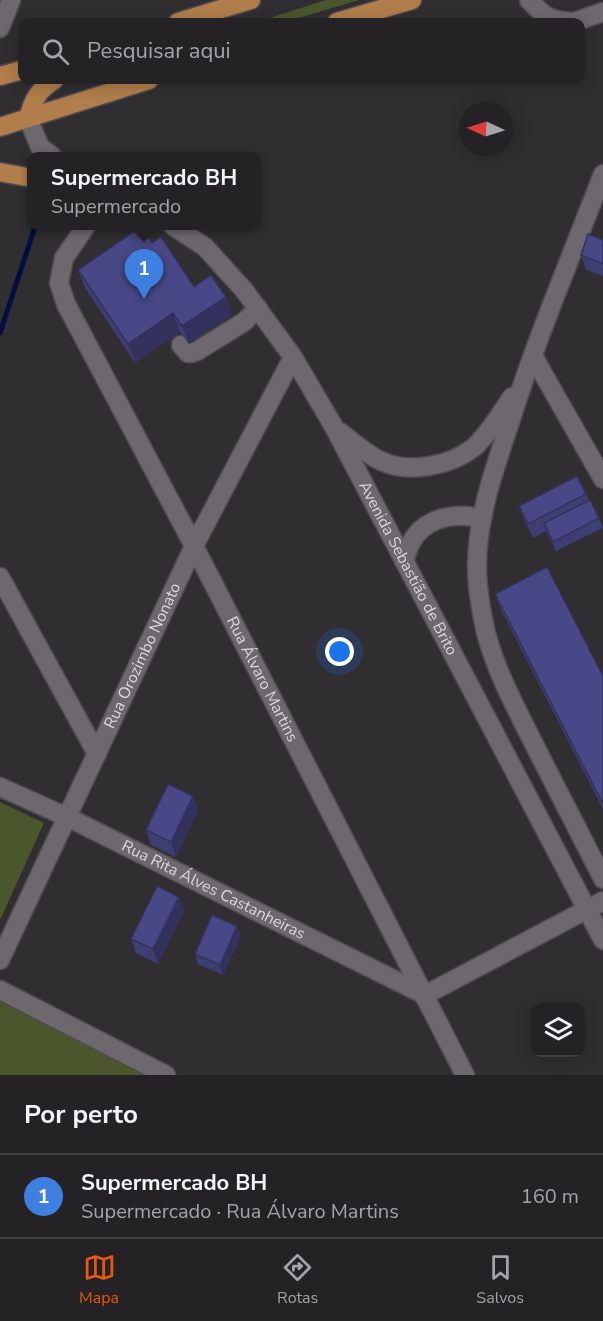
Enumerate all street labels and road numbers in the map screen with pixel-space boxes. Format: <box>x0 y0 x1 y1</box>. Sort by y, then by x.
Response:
street label: Avenida Sebastião de Brito <box>353 477 463 659</box>
street label: Rua Orozimbo Nonato <box>99 579 186 732</box>
street label: Rua Álvaro Martins <box>221 613 304 746</box>
street label: Rua Rita Álves Castanheiras <box>118 835 309 945</box>

